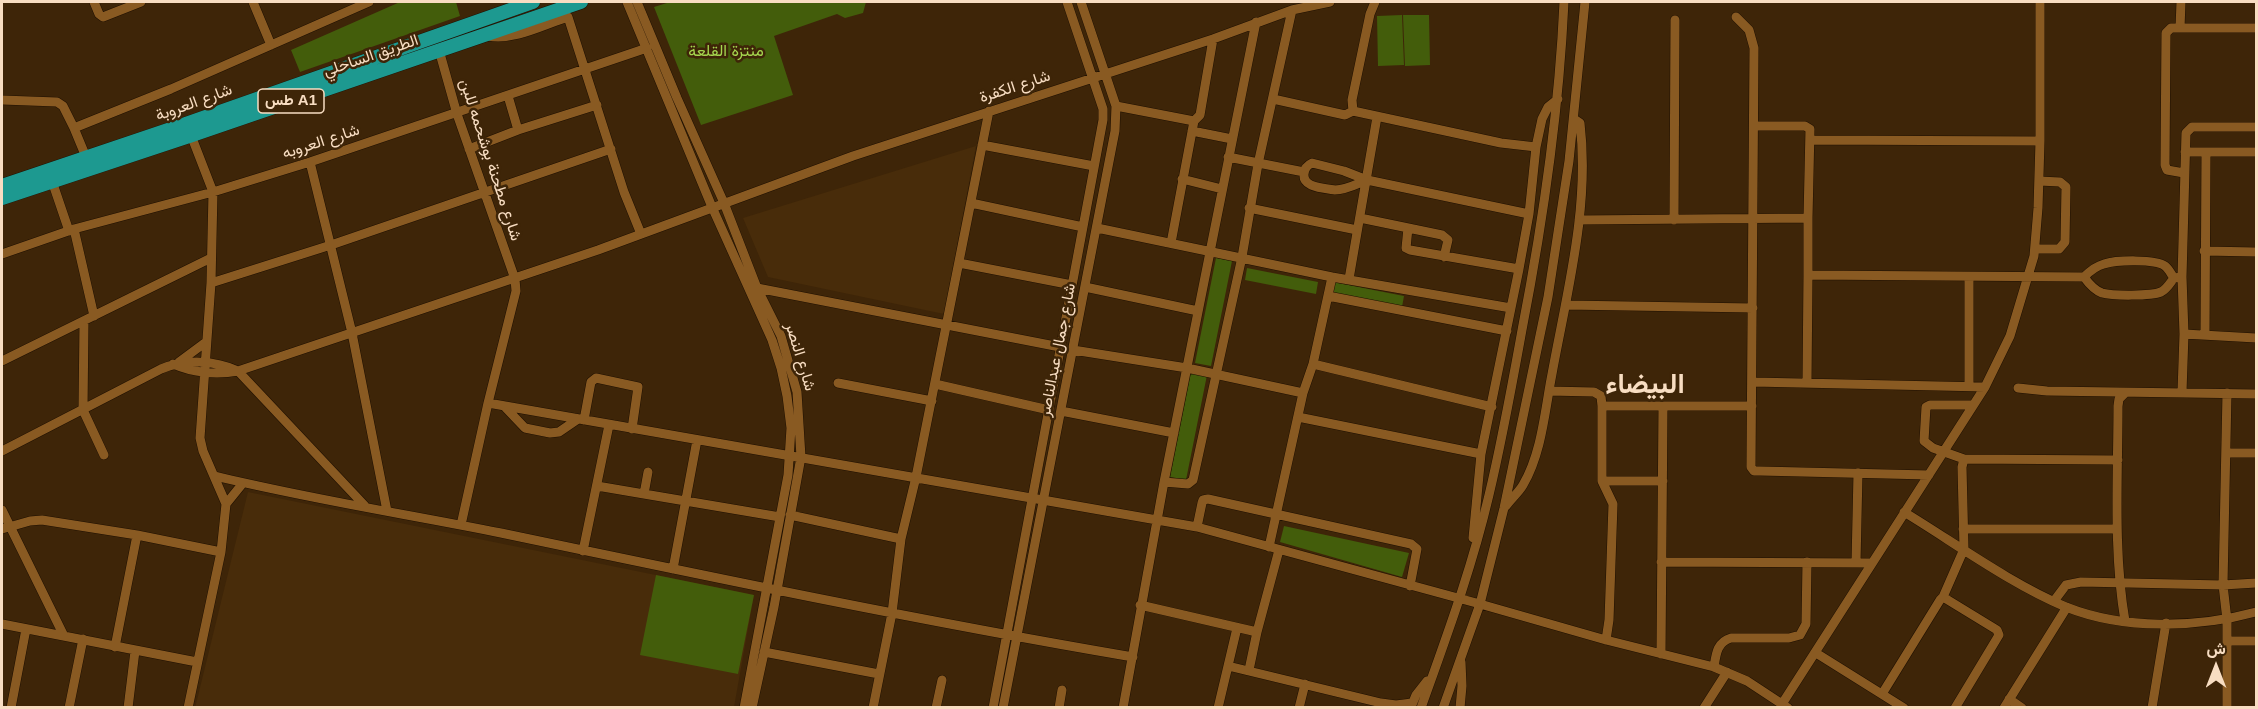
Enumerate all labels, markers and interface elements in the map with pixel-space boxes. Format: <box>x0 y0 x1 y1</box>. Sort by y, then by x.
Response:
street label: الطريق الساحلي <box>321 31 421 81</box>
park label: منتزة القلعة <box>688 42 764 62</box>
street label: شارع الكفرة <box>977 67 1053 107</box>
street label: شارع مطحنة بوشحمه للبن <box>455 77 525 243</box>
street label: شارع العروبة <box>153 80 235 126</box>
road number: طس A1 <box>258 89 324 113</box>
street label: شارع العروبه <box>280 120 362 164</box>
street label: شارع جمال عبدالناصر <box>1036 282 1080 418</box>
street label: شارع النصر <box>781 321 819 393</box>
district label: البيضاء <box>1605 368 1685 402</box>
north arrow <box>2186 637 2246 697</box>
text: ش <box>2206 640 2226 657</box>

